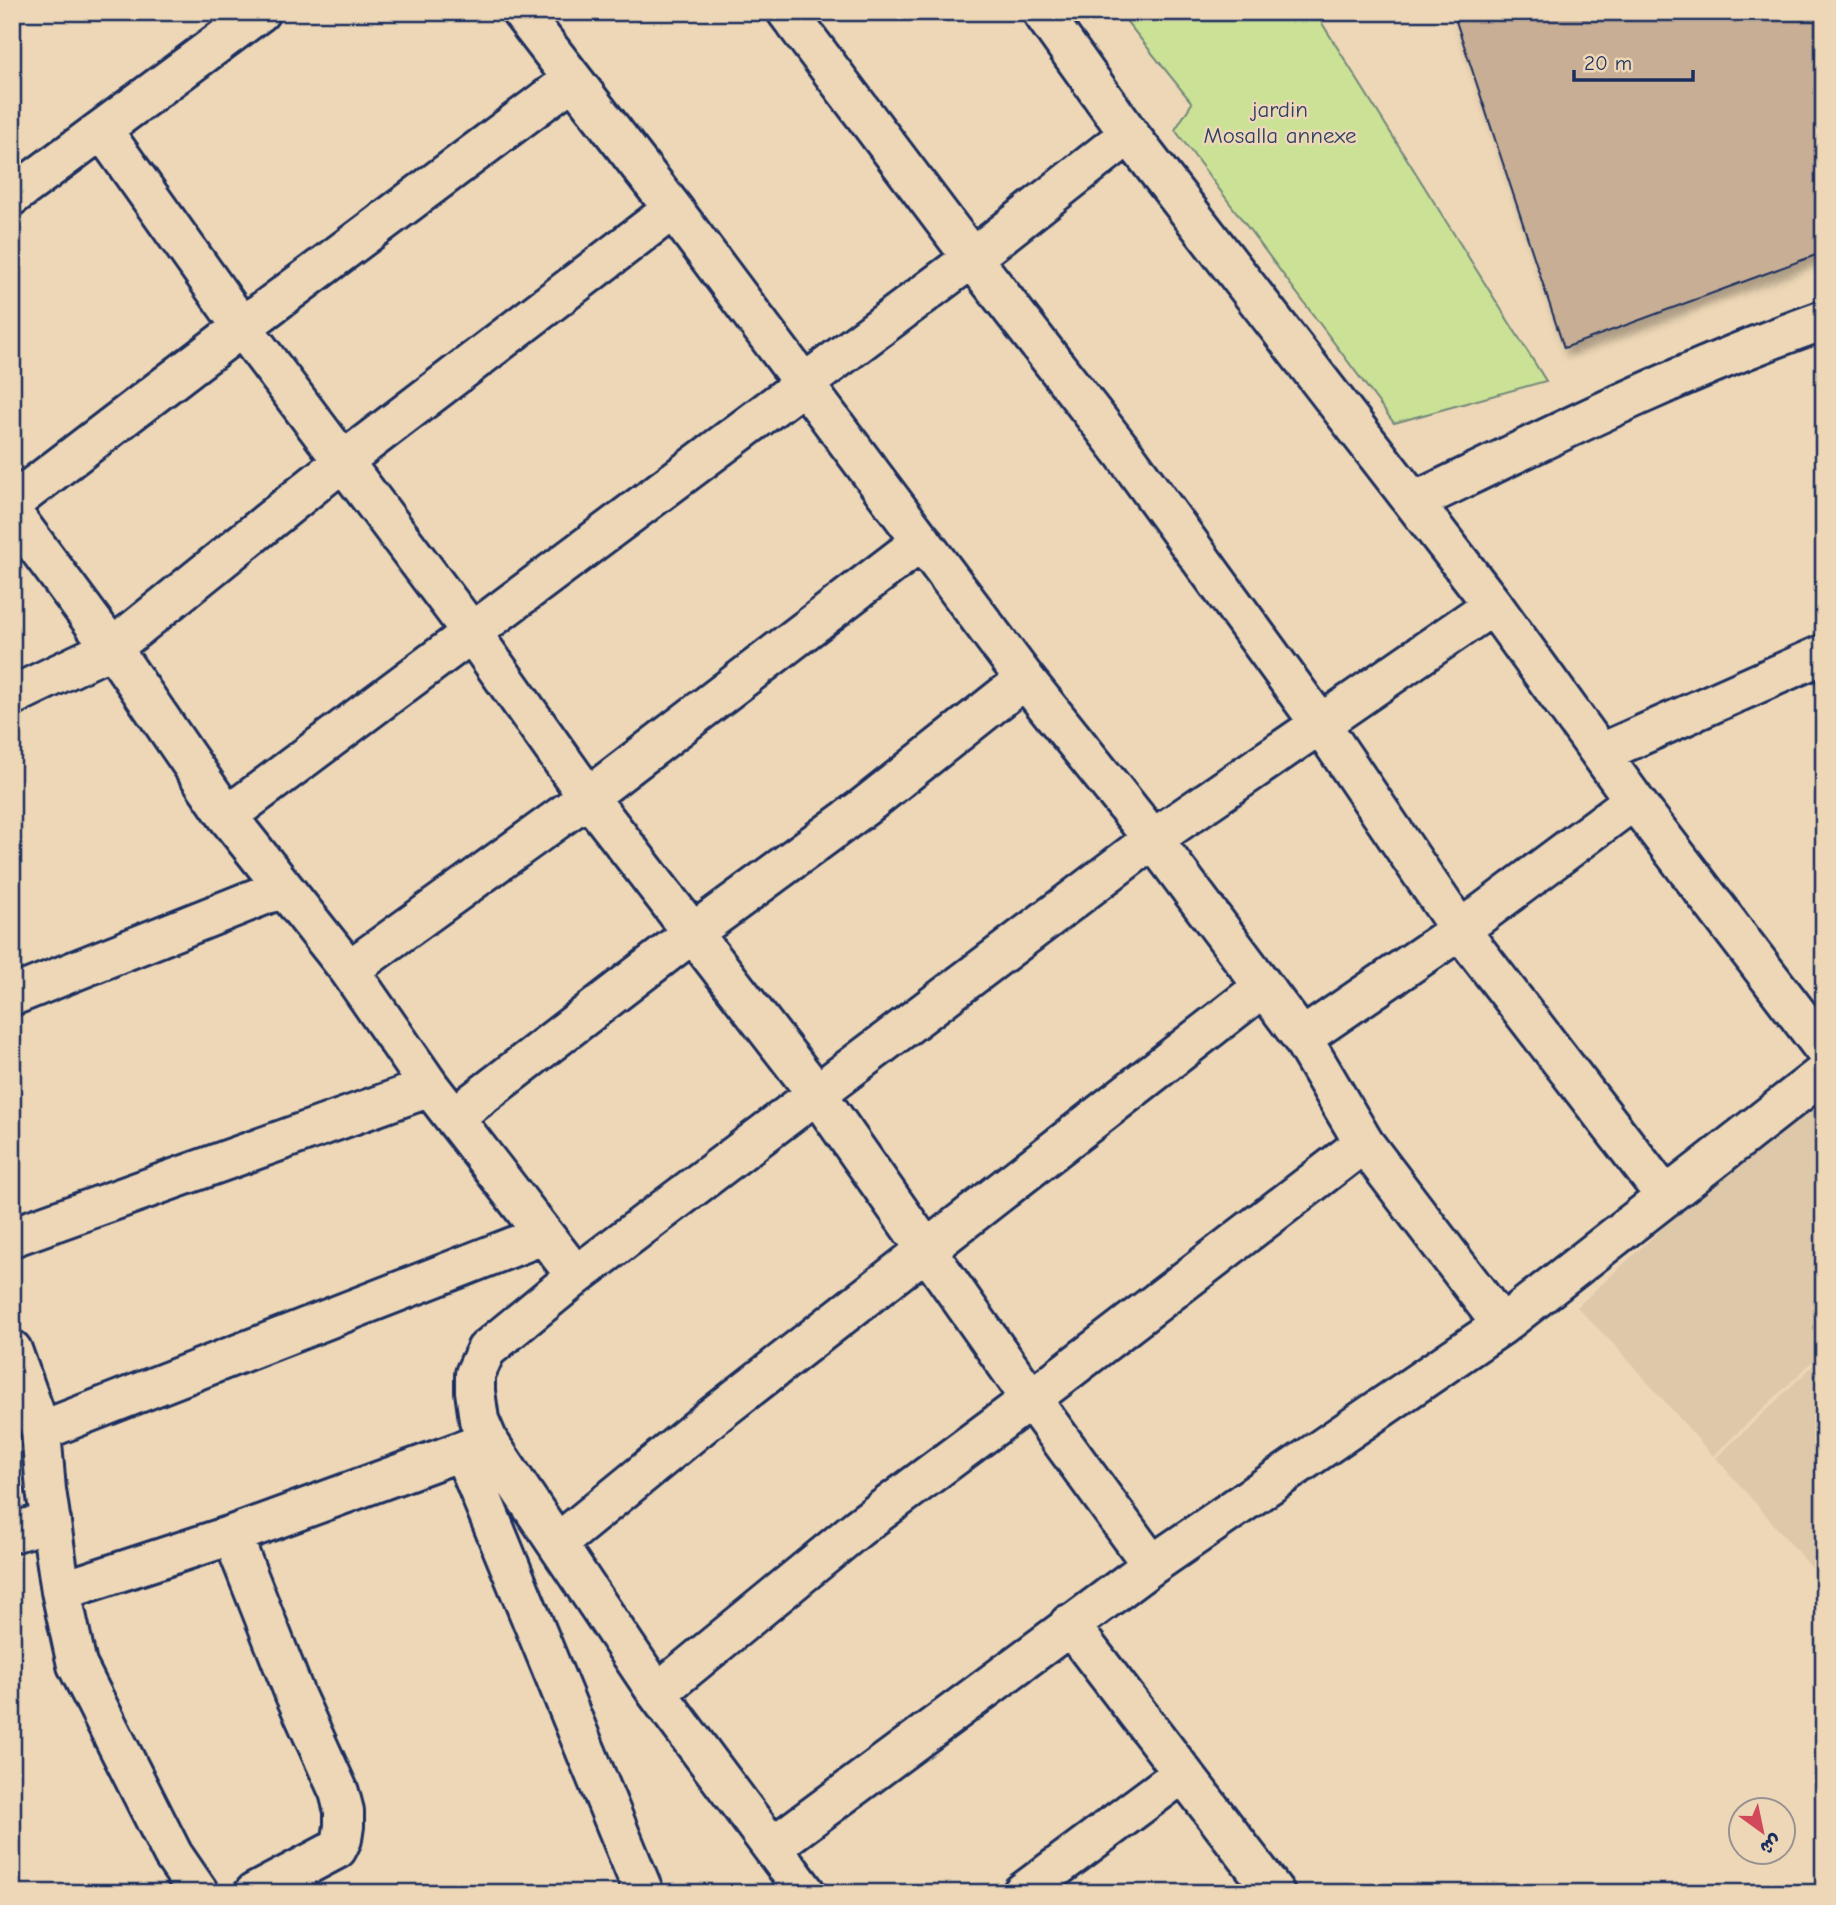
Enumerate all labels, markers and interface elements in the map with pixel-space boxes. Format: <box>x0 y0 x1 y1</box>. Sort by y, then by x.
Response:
scale bar <box>1574 38 1692 82</box>
text: 20 m <box>1584 51 1632 75</box>
park label: jardin Mosalla annexe <box>1203 96 1357 149</box>
north arrow <box>1728 1797 1798 1867</box>
text: ش <box>1756 1830 1785 1859</box>

